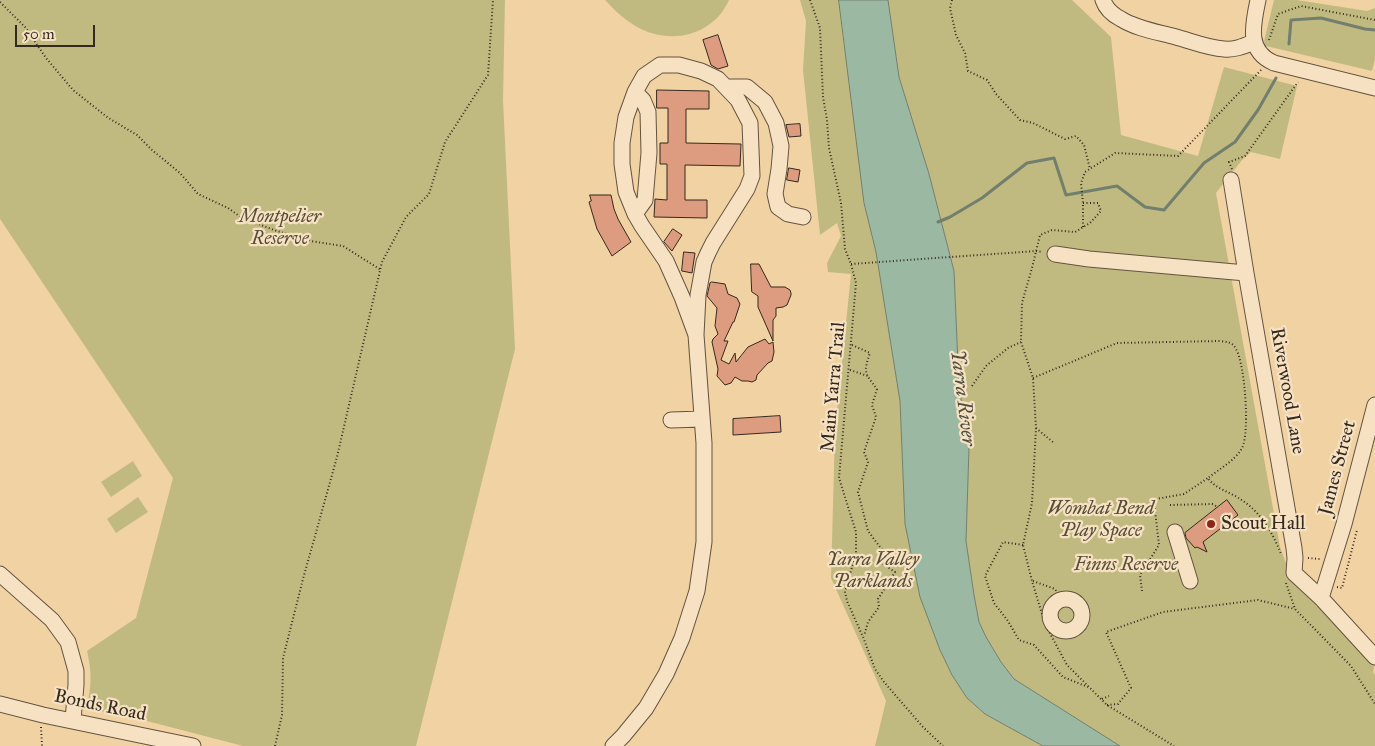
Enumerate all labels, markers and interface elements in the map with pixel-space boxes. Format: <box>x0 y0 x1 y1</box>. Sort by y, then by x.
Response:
scale bar <box>18 15 98 47</box>
text: 50 m <box>23 25 55 43</box>
park label: Montpelier Reserve <box>239 206 321 250</box>
street label: Main Yarra Trail <box>817 321 851 453</box>
street label: Riverwood Lane <box>1265 326 1309 456</box>
water label: Yarra River <box>944 349 980 447</box>
street label: James Street <box>1314 418 1362 518</box>
park label: Wombat Bend Play Space <box>1048 498 1154 542</box>
place label: Scout Hall <box>1221 513 1305 535</box>
marker: Scout Hall <box>1205 518 1217 530</box>
park label: Yarra Valley Parklands <box>827 549 919 593</box>
park label: Finns Reserve <box>1074 554 1178 576</box>
street label: Bonds Road <box>52 685 148 727</box>

